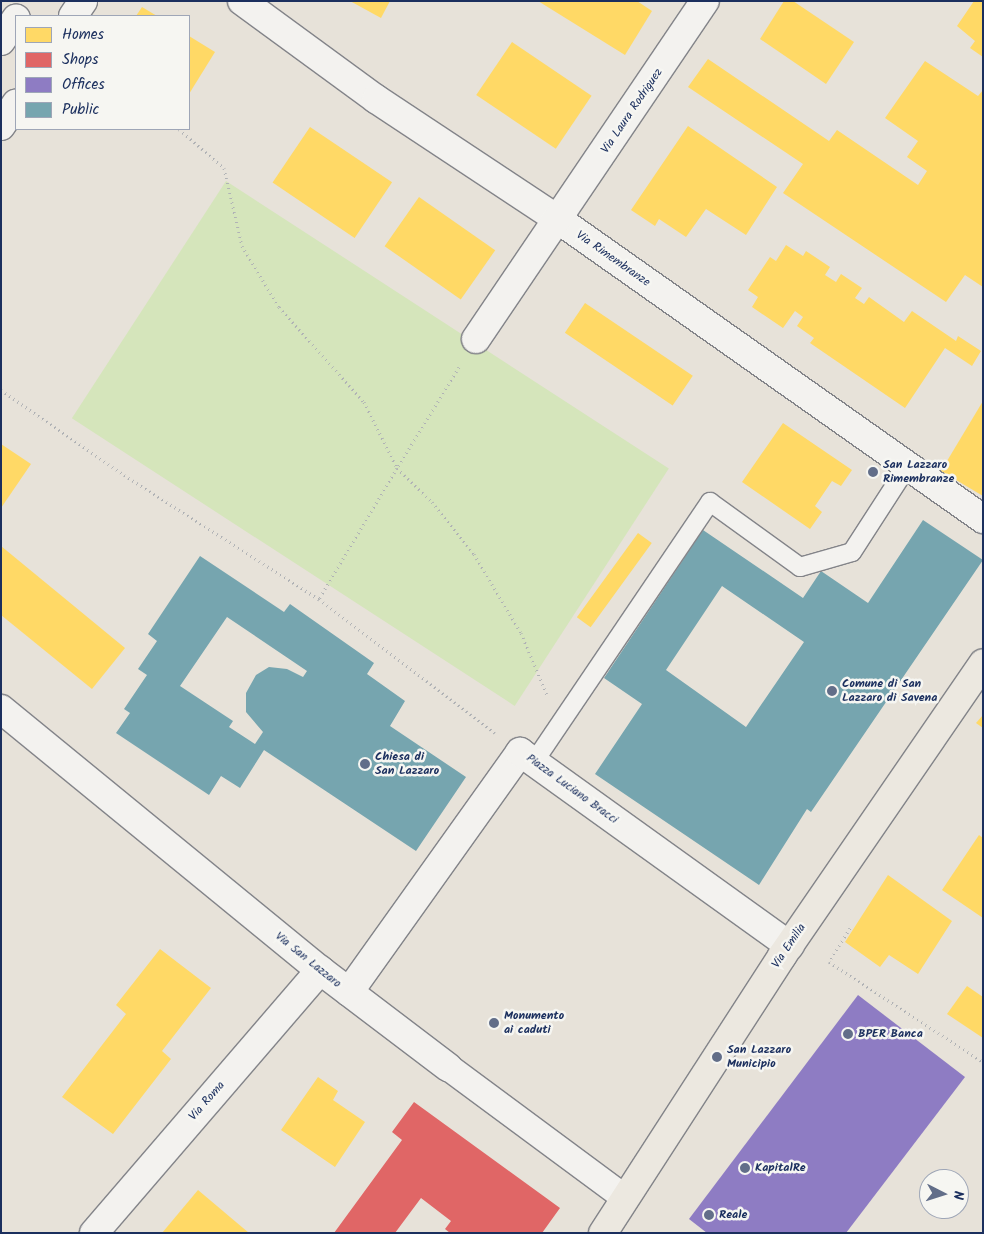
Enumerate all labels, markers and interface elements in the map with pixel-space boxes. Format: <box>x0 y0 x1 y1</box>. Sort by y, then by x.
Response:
legend <box>15 15 190 130</box>
text: Homes <box>62 23 104 47</box>
text: Shops <box>62 48 98 72</box>
street label: Via Laura Rodriguez <box>598 66 666 156</box>
text: Offices <box>62 73 105 97</box>
text: Public <box>62 98 99 122</box>
street label: Via Rimembranze <box>573 228 653 290</box>
place label: San Lazzaro Rimembranze <box>883 458 954 486</box>
marker: San Lazzaro Rimembranze <box>867 466 879 478</box>
place label: Comune di San Lazzaro di Savena <box>842 677 937 705</box>
marker: Comune di San Lazzaro di Savena <box>826 685 838 697</box>
place label: Chiesa di San Lazzaro <box>375 750 439 778</box>
street label: Piazza Luciano Bracci <box>523 751 621 827</box>
marker: Chiesa di San Lazzaro <box>359 758 371 770</box>
street label: Via Emilia <box>769 921 809 971</box>
street label: Via San Lazzaro <box>272 929 344 991</box>
place label: Monumento ai caduti <box>504 1009 564 1037</box>
marker: Monumento ai caduti <box>488 1017 500 1029</box>
place label: BPER Banca <box>858 1027 923 1041</box>
marker: BPER Banca <box>842 1028 854 1040</box>
place label: San Lazzaro Municipio <box>727 1043 791 1071</box>
marker: San Lazzaro Municipio <box>711 1051 723 1063</box>
street label: Via Roma <box>186 1078 228 1124</box>
place label: KapitalRe <box>755 1161 806 1175</box>
marker: KapitalRe <box>739 1162 751 1174</box>
north arrow <box>919 1169 969 1219</box>
text: N <box>947 1190 969 1201</box>
place label: Reale <box>719 1208 747 1222</box>
marker: Reale <box>703 1209 715 1221</box>

